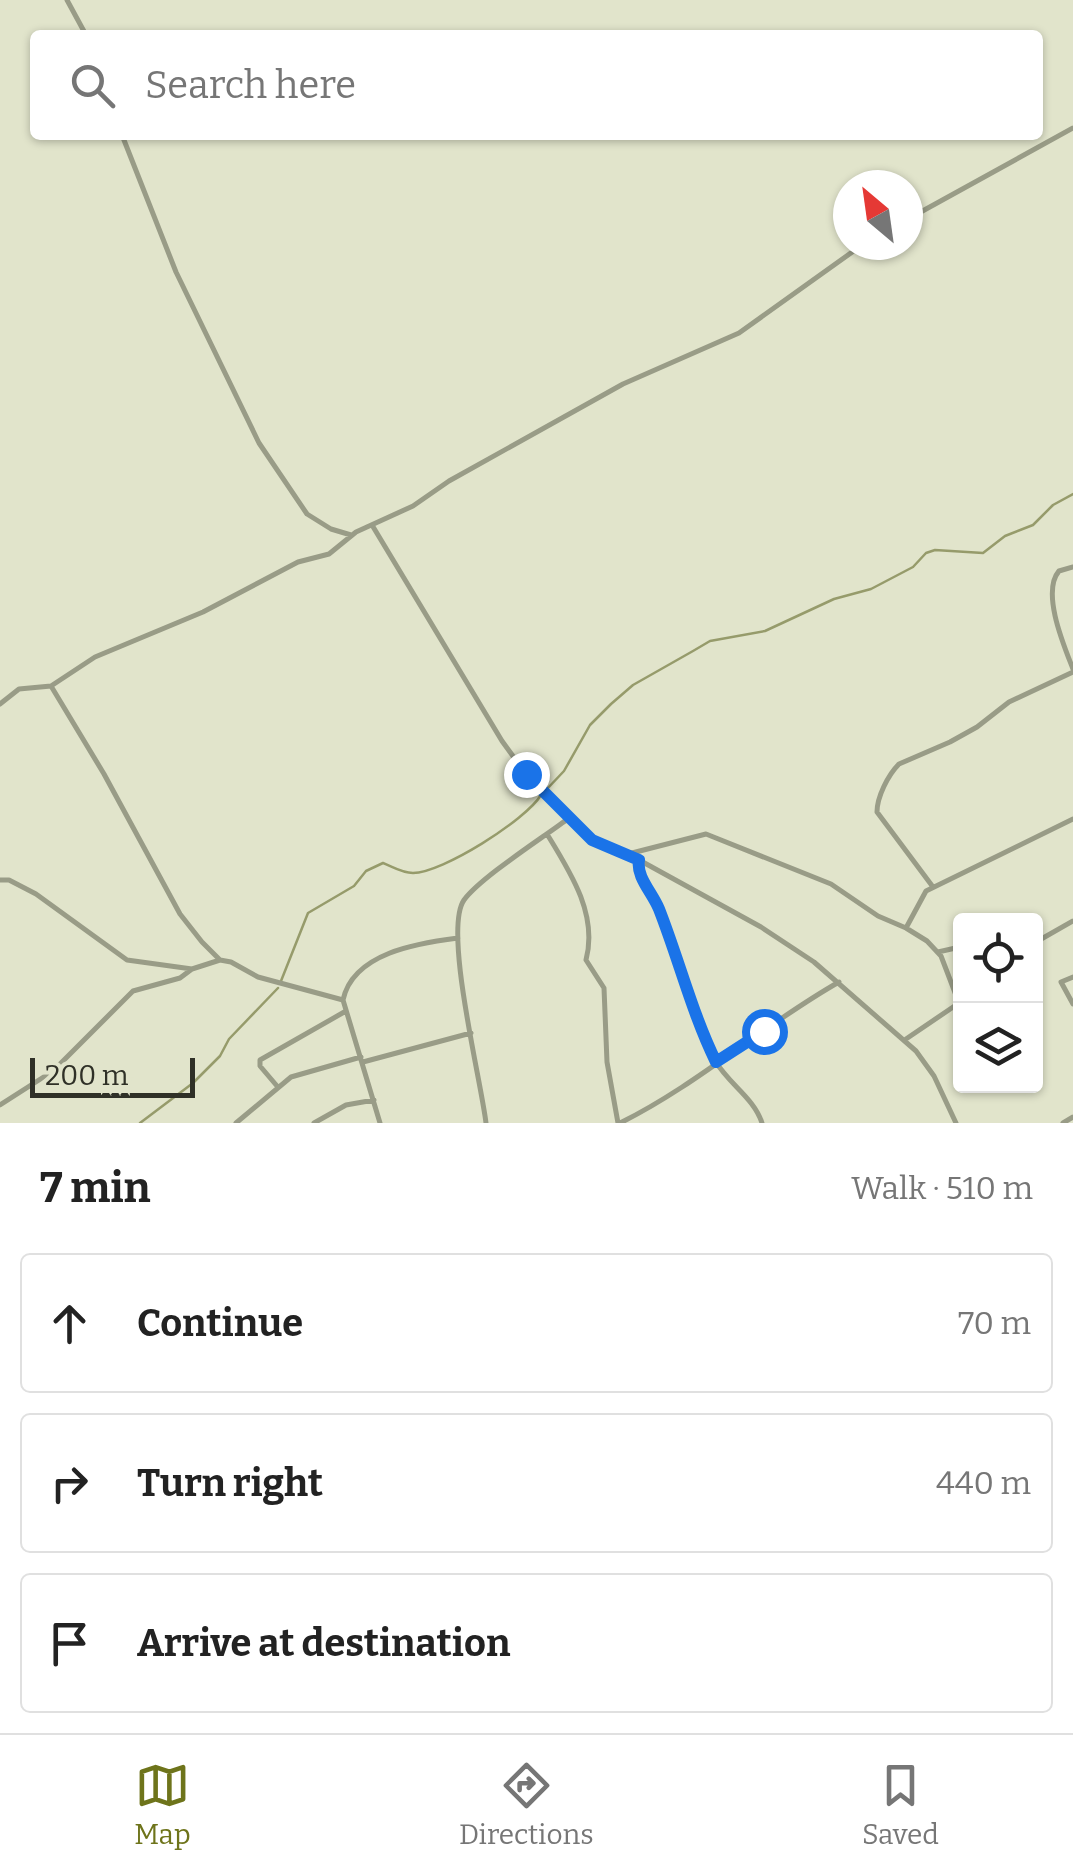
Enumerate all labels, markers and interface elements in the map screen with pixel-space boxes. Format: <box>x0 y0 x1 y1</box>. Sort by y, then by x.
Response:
search box <box>30 30 1043 140</box>
icon: search <box>65 58 120 113</box>
text: Search here <box>145 62 356 108</box>
north arrow <box>833 170 923 260</box>
route end <box>504 752 550 798</box>
map controls <box>953 913 1043 1093</box>
button: locate <box>953 913 1043 1003</box>
button: layers <box>953 1003 1043 1093</box>
route start <box>742 1009 788 1055</box>
scale bar <box>30 1053 195 1098</box>
text: 200 m <box>45 1059 128 1092</box>
text: 7 min <box>40 1163 151 1213</box>
text: Walk · 510 m <box>851 1169 1033 1207</box>
icon: ahead <box>42 1296 97 1351</box>
text: Continue <box>137 1300 303 1346</box>
text: 70 m <box>958 1304 1031 1342</box>
icon: right <box>42 1456 97 1511</box>
text: Turn right <box>137 1460 323 1506</box>
text: 440 m <box>936 1464 1031 1502</box>
icon: arrive <box>42 1616 97 1671</box>
text: Arrive at destination <box>137 1620 510 1666</box>
tab: Map <box>134 1758 191 1851</box>
tab: Directions <box>459 1758 594 1851</box>
tab: Saved <box>862 1758 939 1851</box>

